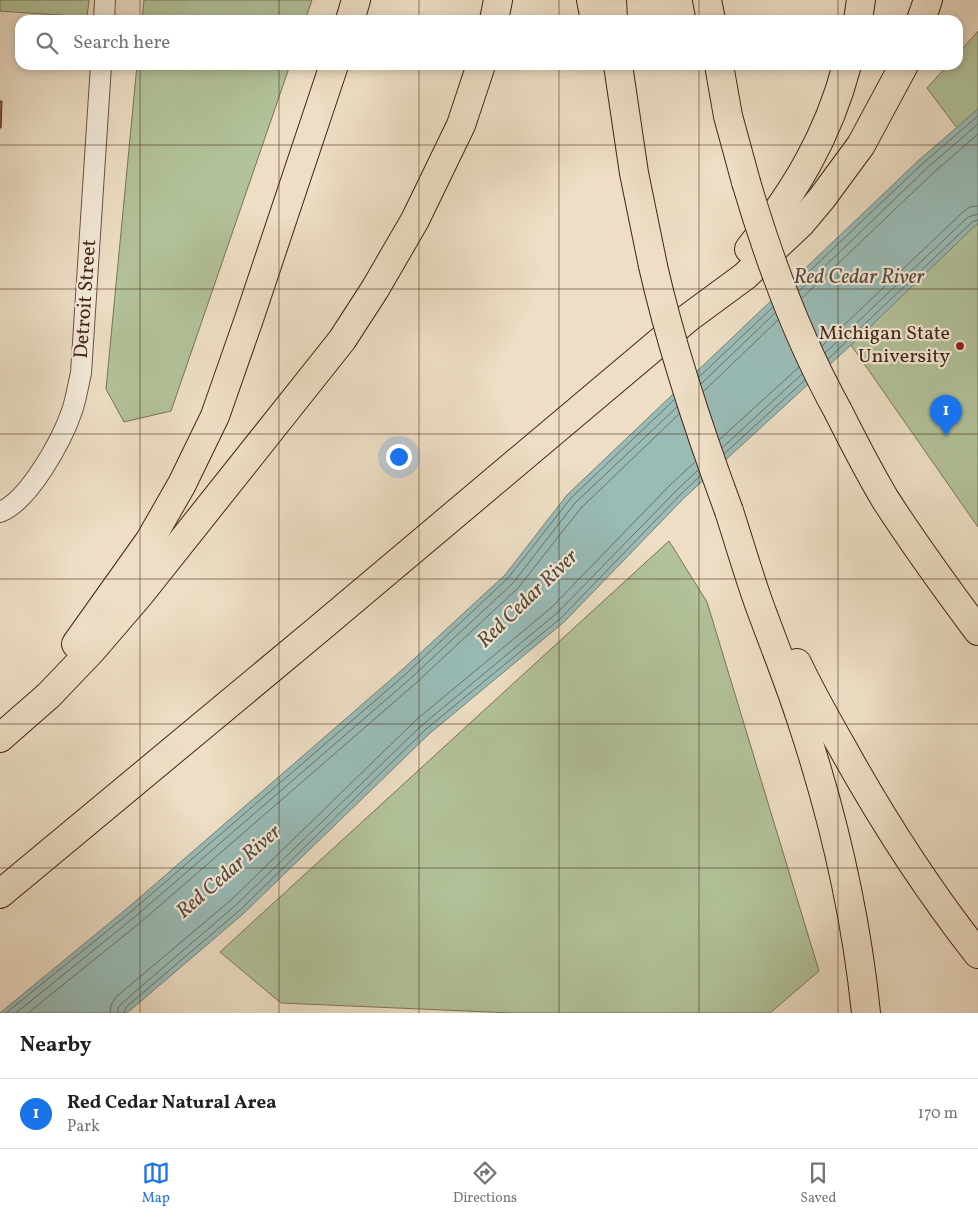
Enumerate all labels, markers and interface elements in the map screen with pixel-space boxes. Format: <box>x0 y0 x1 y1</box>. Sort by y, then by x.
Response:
search box <box>15 15 963 70</box>
icon: search <box>33 29 61 57</box>
text: Search here <box>73 30 170 56</box>
street label: Detroit Street <box>68 238 104 360</box>
water label: Red Cedar River <box>794 263 925 292</box>
place label: Michigan State University <box>819 320 950 371</box>
marker: Michigan State University <box>954 340 966 352</box>
pin: 1 <box>930 395 962 436</box>
your location <box>386 444 412 470</box>
water label: Red Cedar River <box>471 543 585 655</box>
water label: Red Cedar River <box>170 818 288 926</box>
text: Nearby <box>20 1031 91 1060</box>
text: Red Cedar Natural Area <box>67 1090 277 1116</box>
text: 1 <box>33 1103 39 1125</box>
text: 170 m <box>918 1103 958 1125</box>
text: Park <box>67 1116 100 1138</box>
tab: Map <box>142 1159 170 1208</box>
tab: Directions <box>453 1159 517 1208</box>
tab: Saved <box>800 1159 836 1208</box>

